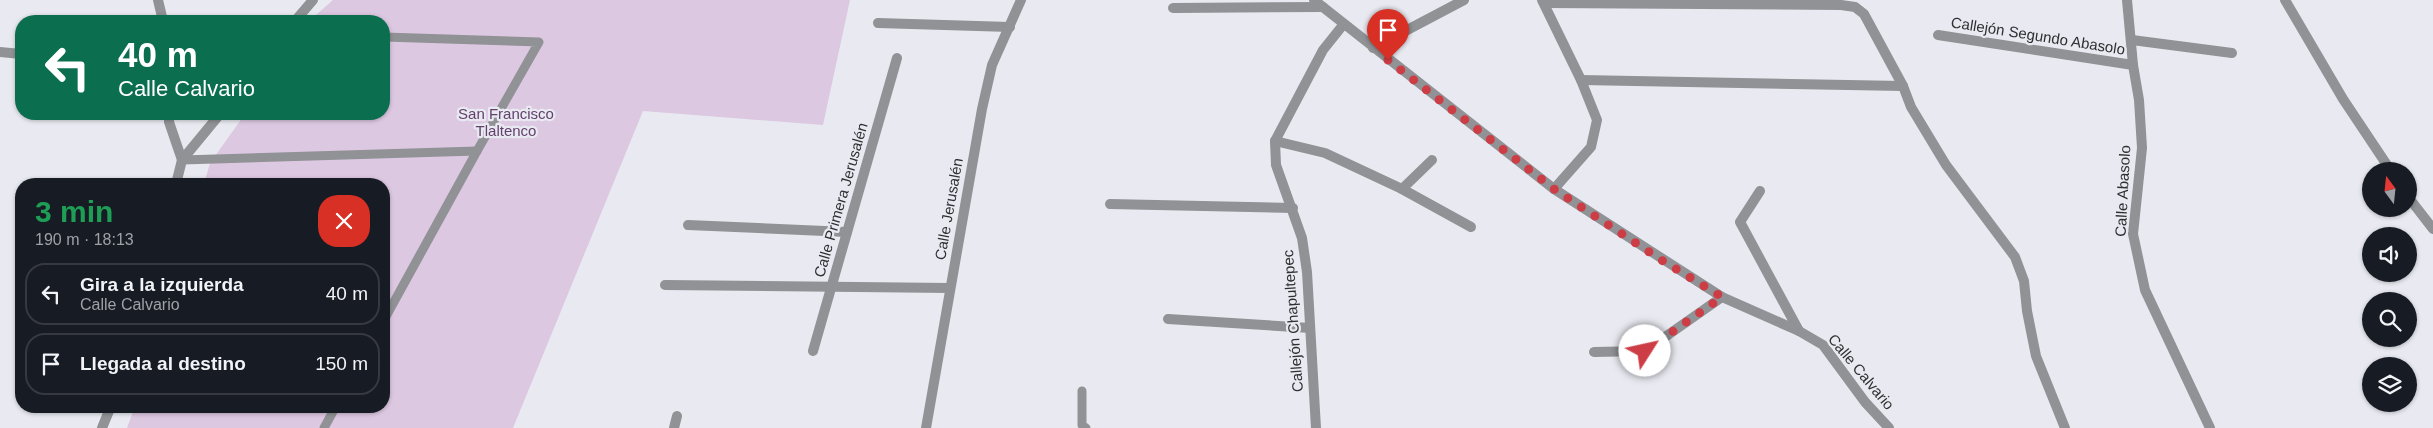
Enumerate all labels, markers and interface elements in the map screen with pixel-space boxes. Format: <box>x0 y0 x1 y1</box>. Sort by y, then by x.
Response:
pin <box>1367 9 1409 60</box>
street label: Callejón Segundo Abasolo <box>1950 13 2126 58</box>
icon: arrive <box>1374 16 1402 44</box>
icon: left <box>35 35 100 100</box>
text: 40 m <box>118 35 198 74</box>
text: Calle Calvario <box>118 76 255 101</box>
park label: San Francisco Tlaltenco <box>458 105 554 139</box>
street label: Calle Primera Jerusalén <box>810 121 871 279</box>
street label: Calle Abasolo <box>2112 145 2133 237</box>
street label: Calle Jerusalén <box>931 157 966 261</box>
north arrow <box>2362 162 2418 218</box>
map controls <box>2362 162 2417 412</box>
text: 3 min <box>35 195 113 228</box>
button: close <box>318 195 370 247</box>
button: sound <box>2362 227 2417 282</box>
text: 190 m · 18:13 <box>35 231 134 248</box>
street label: Callejón Chapultepec <box>1279 249 1306 393</box>
text: Gira a la izquierda <box>80 274 244 295</box>
icon: left <box>37 280 65 308</box>
text: 40 m <box>326 283 368 304</box>
button: search <box>2362 292 2417 347</box>
text: Calle Calvario <box>80 296 180 313</box>
position arrow <box>1618 324 1670 376</box>
street label: Calle Calvario <box>1825 330 1898 413</box>
icon: arrive <box>37 350 65 378</box>
text: Llegada al destino <box>80 353 246 374</box>
text: 150 m <box>315 353 368 374</box>
button: layers <box>2362 357 2417 412</box>

